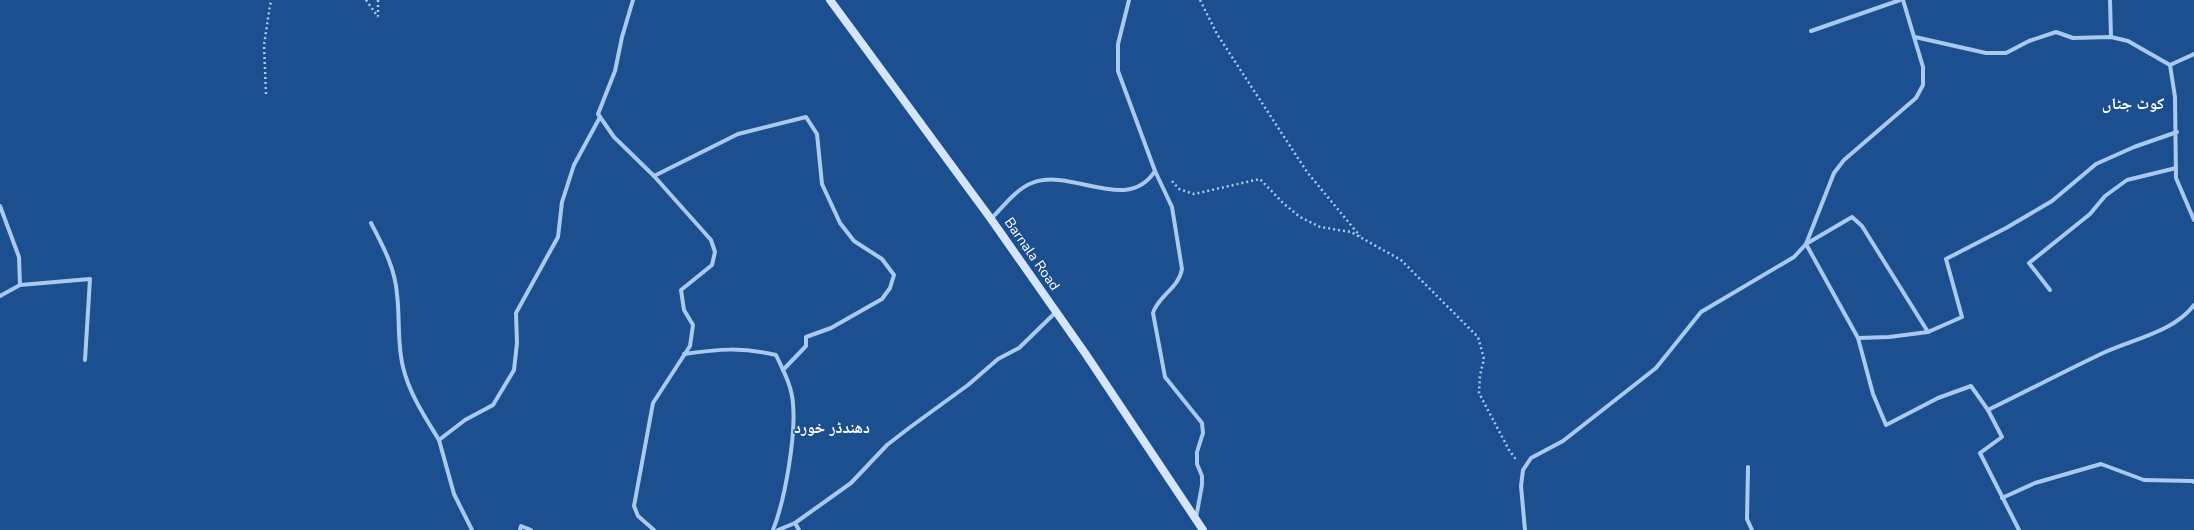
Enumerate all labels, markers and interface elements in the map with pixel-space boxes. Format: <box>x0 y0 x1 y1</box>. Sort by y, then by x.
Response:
district label: کوٹ جٹاں <box>2102 93 2164 115</box>
street label: Barnala Road <box>1000 214 1064 294</box>
district label: دھندڈر خورد <box>794 417 870 439</box>

